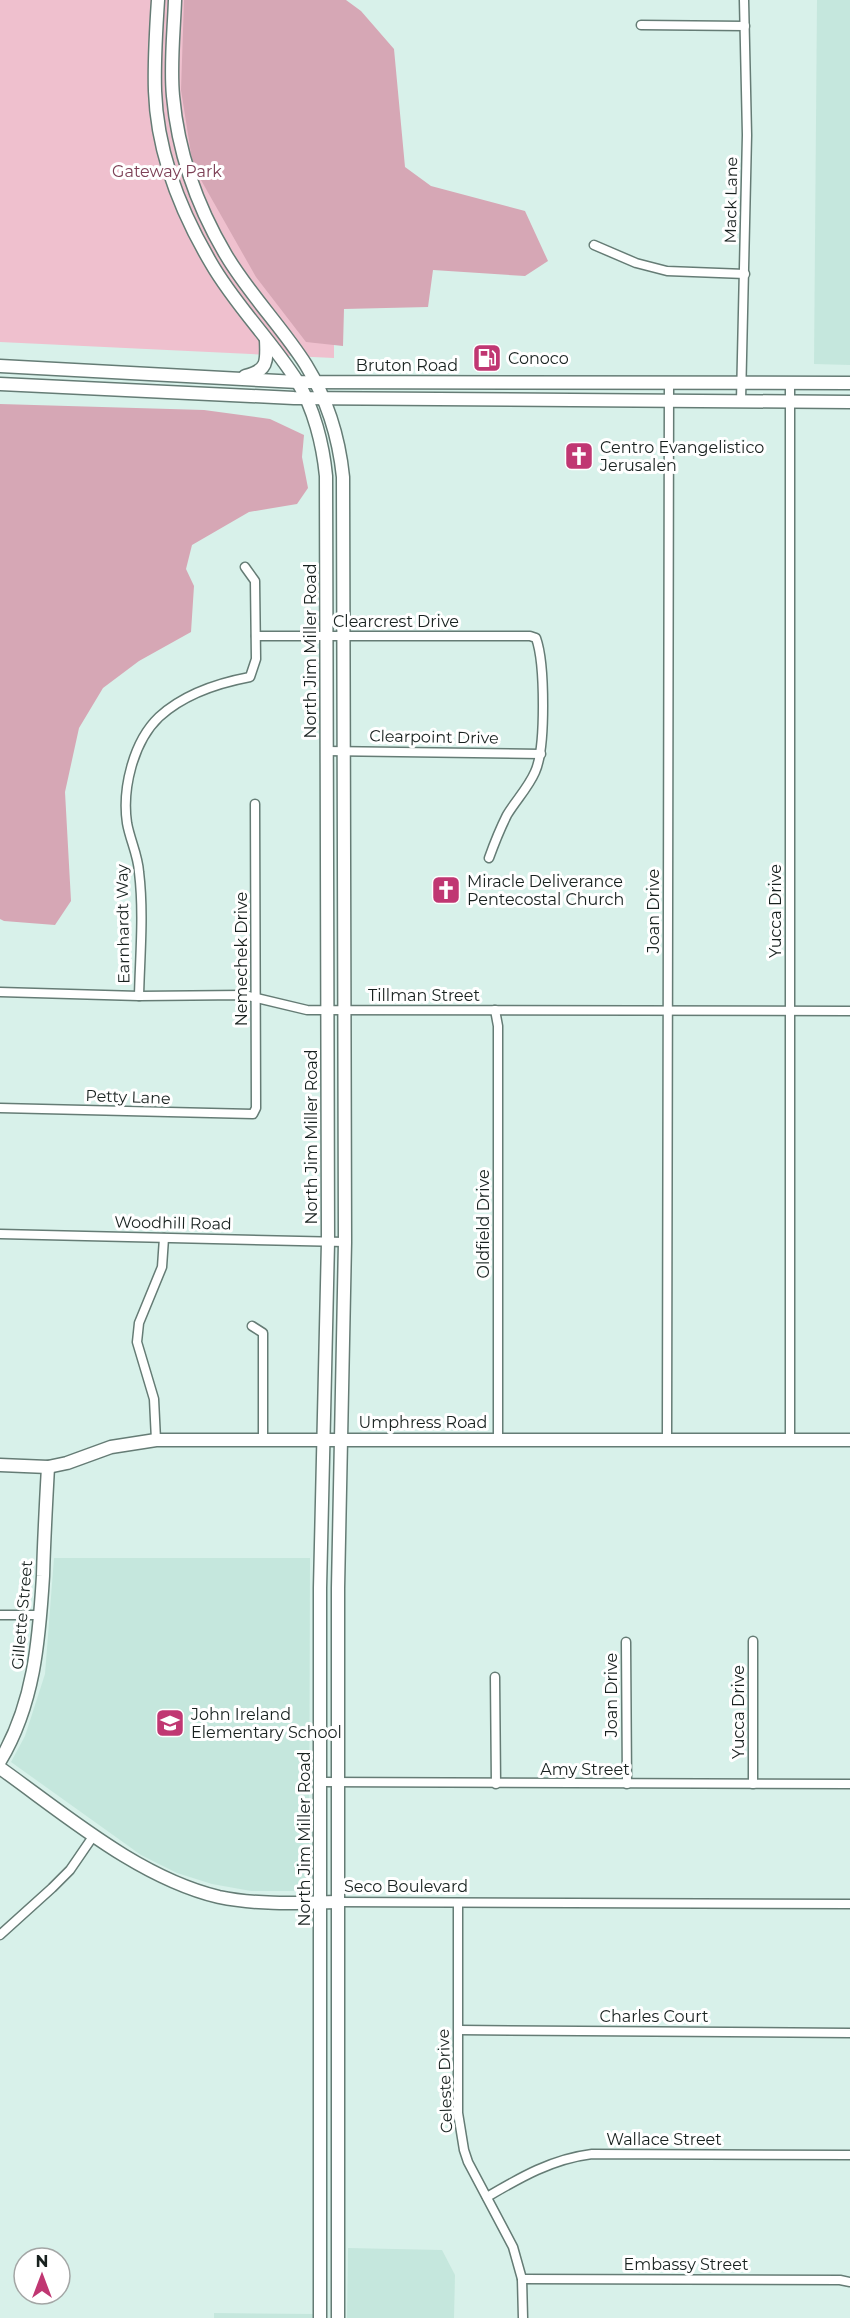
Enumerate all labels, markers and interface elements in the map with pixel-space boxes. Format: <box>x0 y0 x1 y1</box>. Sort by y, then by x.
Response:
street label: Mack Lane <box>721 156 741 244</box>
park label: Gateway Park <box>112 162 222 181</box>
fuel station icon: Conoco <box>471 342 503 374</box>
place label: Conoco <box>508 349 569 368</box>
street label: Bruton Road <box>356 356 458 375</box>
place label: Centro Evangelistico Jerusalen <box>599 438 764 475</box>
church icon: Centro Evangelistico Jerusalen <box>563 440 595 472</box>
street label: North Jim Miller Road <box>301 564 320 739</box>
street label: Clearcrest Drive <box>333 612 459 631</box>
street label: Clearpoint Drive <box>369 726 499 748</box>
street label: Earnhardt Way <box>112 864 134 984</box>
street label: Yucca Drive <box>766 864 785 958</box>
street label: Joan Drive <box>644 869 663 954</box>
place label: Miracle Deliverance Pentecostal Church <box>467 872 624 909</box>
church icon: Miracle Deliverance Pentecostal Church <box>430 874 462 906</box>
street label: Nemechek Drive <box>232 892 251 1026</box>
street label: Tillman Street <box>368 986 480 1005</box>
street label: North Jim Miller Road <box>302 1050 321 1225</box>
street label: Petty Lane <box>85 1086 171 1108</box>
street label: Oldfield Drive <box>474 1169 493 1279</box>
street label: Woodhill Road <box>114 1212 232 1234</box>
street label: Umphress Road <box>359 1413 487 1432</box>
street label: Gillette Street <box>8 1559 36 1670</box>
street label: Joan Drive <box>602 1653 621 1738</box>
street label: Yucca Drive <box>729 1665 748 1759</box>
place label: John Ireland Elementary School <box>190 1705 342 1742</box>
school or university icon: John Ireland Elementary School <box>154 1707 186 1739</box>
street label: North Jim Miller Road <box>295 1752 314 1927</box>
street label: Amy Street <box>540 1760 630 1779</box>
street label: Seco Boulevard <box>344 1877 468 1896</box>
street label: Charles Court <box>600 2007 709 2026</box>
street label: Celeste Drive <box>434 2029 456 2133</box>
street label: Wallace Street <box>606 2130 722 2149</box>
north arrow <box>12 2246 72 2306</box>
text: N <box>36 2252 48 2271</box>
street label: Embassy Street <box>624 2255 749 2274</box>

